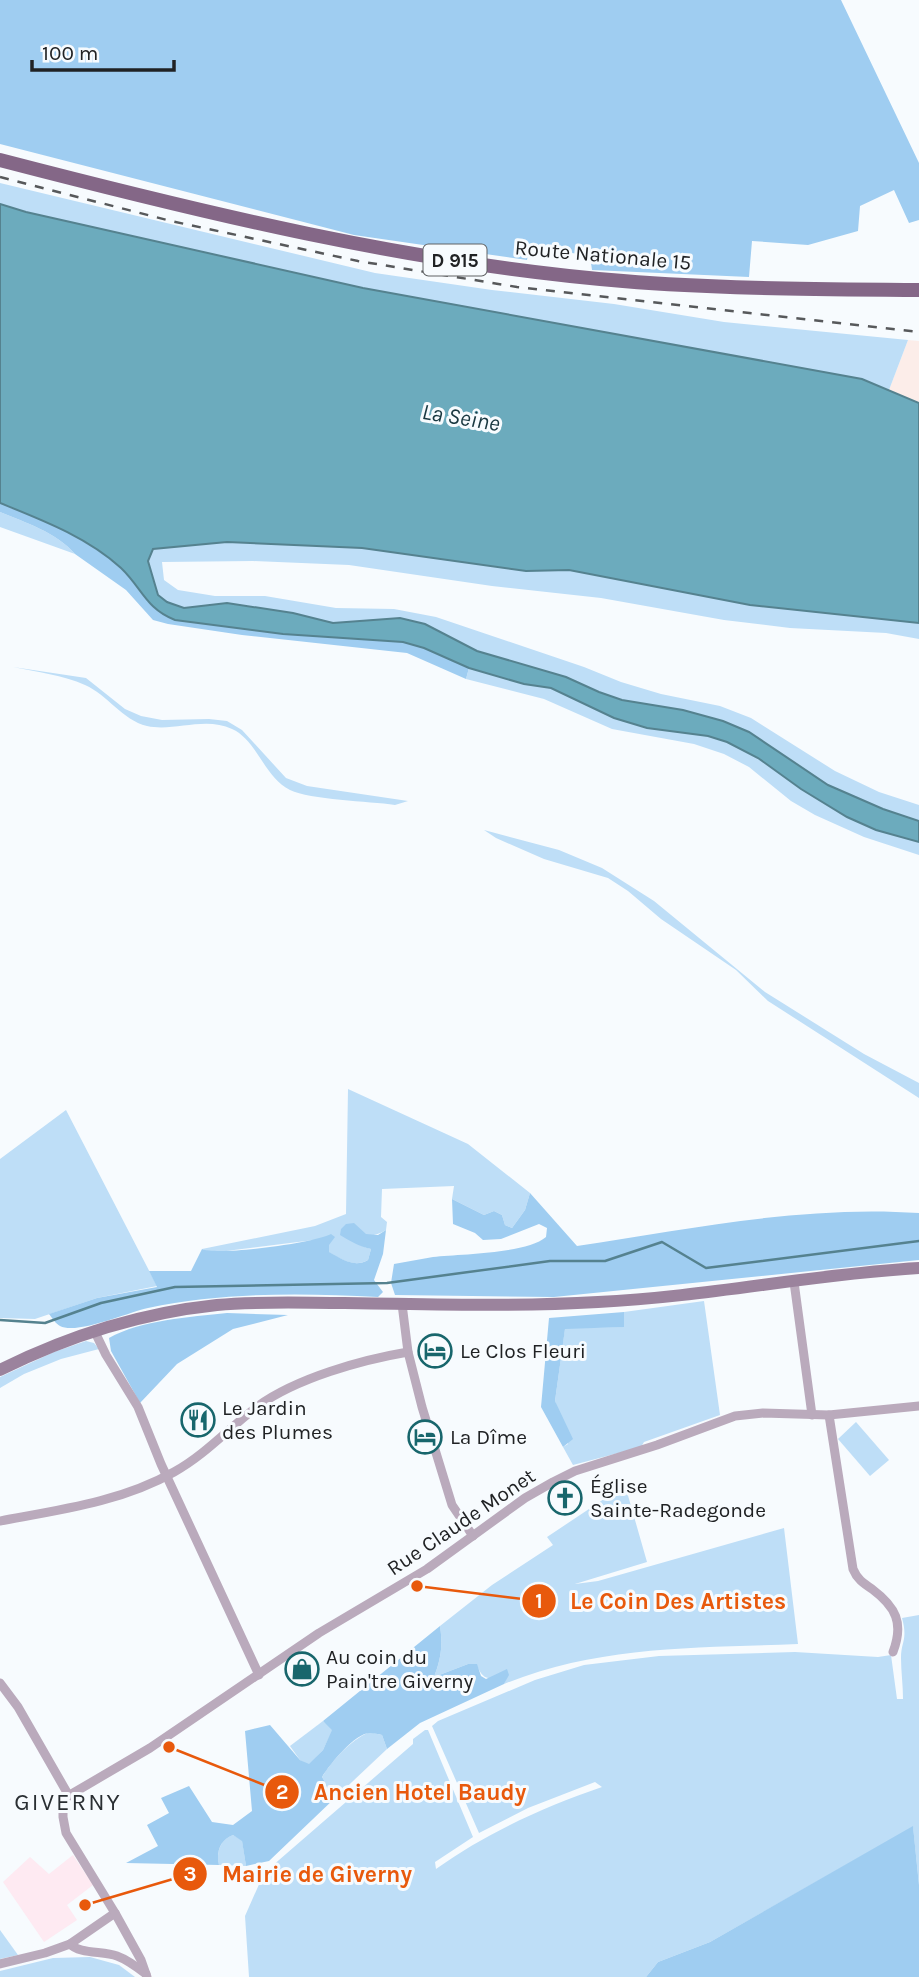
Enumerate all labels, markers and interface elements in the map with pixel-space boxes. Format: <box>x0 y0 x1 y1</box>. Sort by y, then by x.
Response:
scale bar <box>32 28 173 72</box>
text: 100 m <box>42 41 99 65</box>
street label: Route Nationale 15 <box>514 235 692 275</box>
road number: D 915 <box>424 244 486 276</box>
water label: La Seine <box>420 398 502 437</box>
hotel icon: Le Clos Fleuri <box>416 1332 454 1370</box>
place label: Le Clos Fleuri <box>460 1339 586 1363</box>
place label: Le Jardin des Plumes <box>222 1396 333 1444</box>
restaurant icon: Le Jardin des Plumes <box>179 1401 217 1439</box>
hotel icon: La Dîme <box>406 1418 444 1456</box>
place label: La Dîme <box>450 1425 527 1449</box>
street label: Rue Claude Monet <box>382 1464 540 1580</box>
place label: Église Sainte-Radegonde <box>590 1474 766 1522</box>
church icon: Église Sainte-Radegonde <box>546 1479 584 1517</box>
callout: Le Coin Des Artistes <box>521 1579 800 1623</box>
text: Le Coin Des Artistes <box>570 1588 786 1615</box>
text: 1 <box>535 1589 543 1613</box>
place label: Au coin du Pain'tre Giverny <box>326 1645 474 1693</box>
shop icon: Au coin du Pain'tre Giverny <box>283 1650 321 1688</box>
callout: Ancien Hotel Baudy <box>264 1770 540 1814</box>
text: Ancien Hotel Baudy <box>314 1779 527 1806</box>
text: 2 <box>276 1780 288 1804</box>
district label: GIVERNY <box>14 1788 122 1816</box>
callout: Mairie de Giverny <box>173 1852 426 1896</box>
text: Mairie de Giverny <box>222 1861 412 1888</box>
text: 3 <box>183 1862 197 1886</box>

